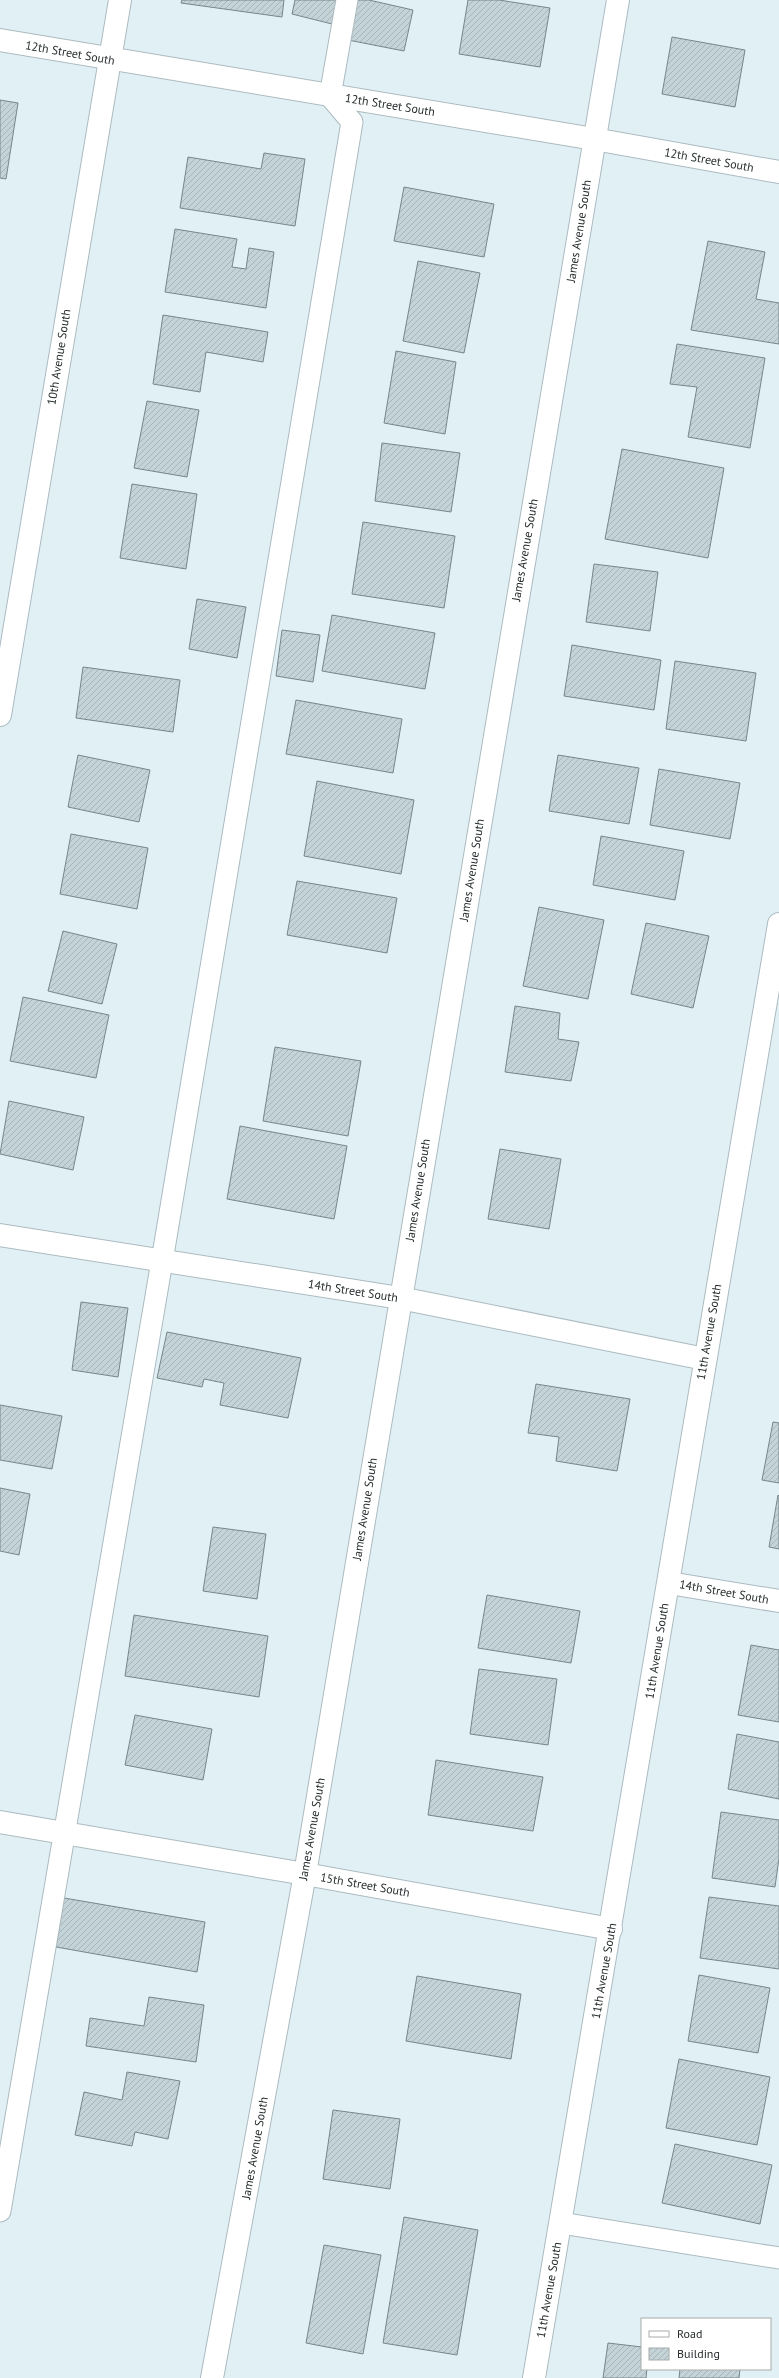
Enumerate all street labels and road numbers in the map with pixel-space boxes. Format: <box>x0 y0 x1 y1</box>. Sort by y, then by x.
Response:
street label: 12th Street South <box>24 37 116 68</box>
street label: 12th Street South <box>344 90 436 119</box>
street label: 12th Street South <box>663 144 755 175</box>
street label: James Avenue South <box>563 179 594 284</box>
street label: 10th Avenue South <box>44 308 74 406</box>
street label: James Avenue South <box>508 498 541 603</box>
street label: James Avenue South <box>456 818 487 923</box>
street label: James Avenue South <box>402 1138 433 1243</box>
street label: 14th Street South <box>307 1276 399 1305</box>
street label: 11th Avenue South <box>693 1283 724 1381</box>
street label: James Avenue South <box>349 1457 380 1562</box>
street label: 14th Street South <box>678 1576 770 1607</box>
street label: 11th Avenue South <box>642 1602 672 1700</box>
street label: James Avenue South <box>295 1777 328 1882</box>
street label: 15th Street South <box>319 1869 411 1900</box>
street label: 11th Avenue South <box>588 1922 619 2020</box>
street label: James Avenue South <box>238 2096 271 2201</box>
street label: 11th Avenue South <box>533 2241 564 2339</box>

